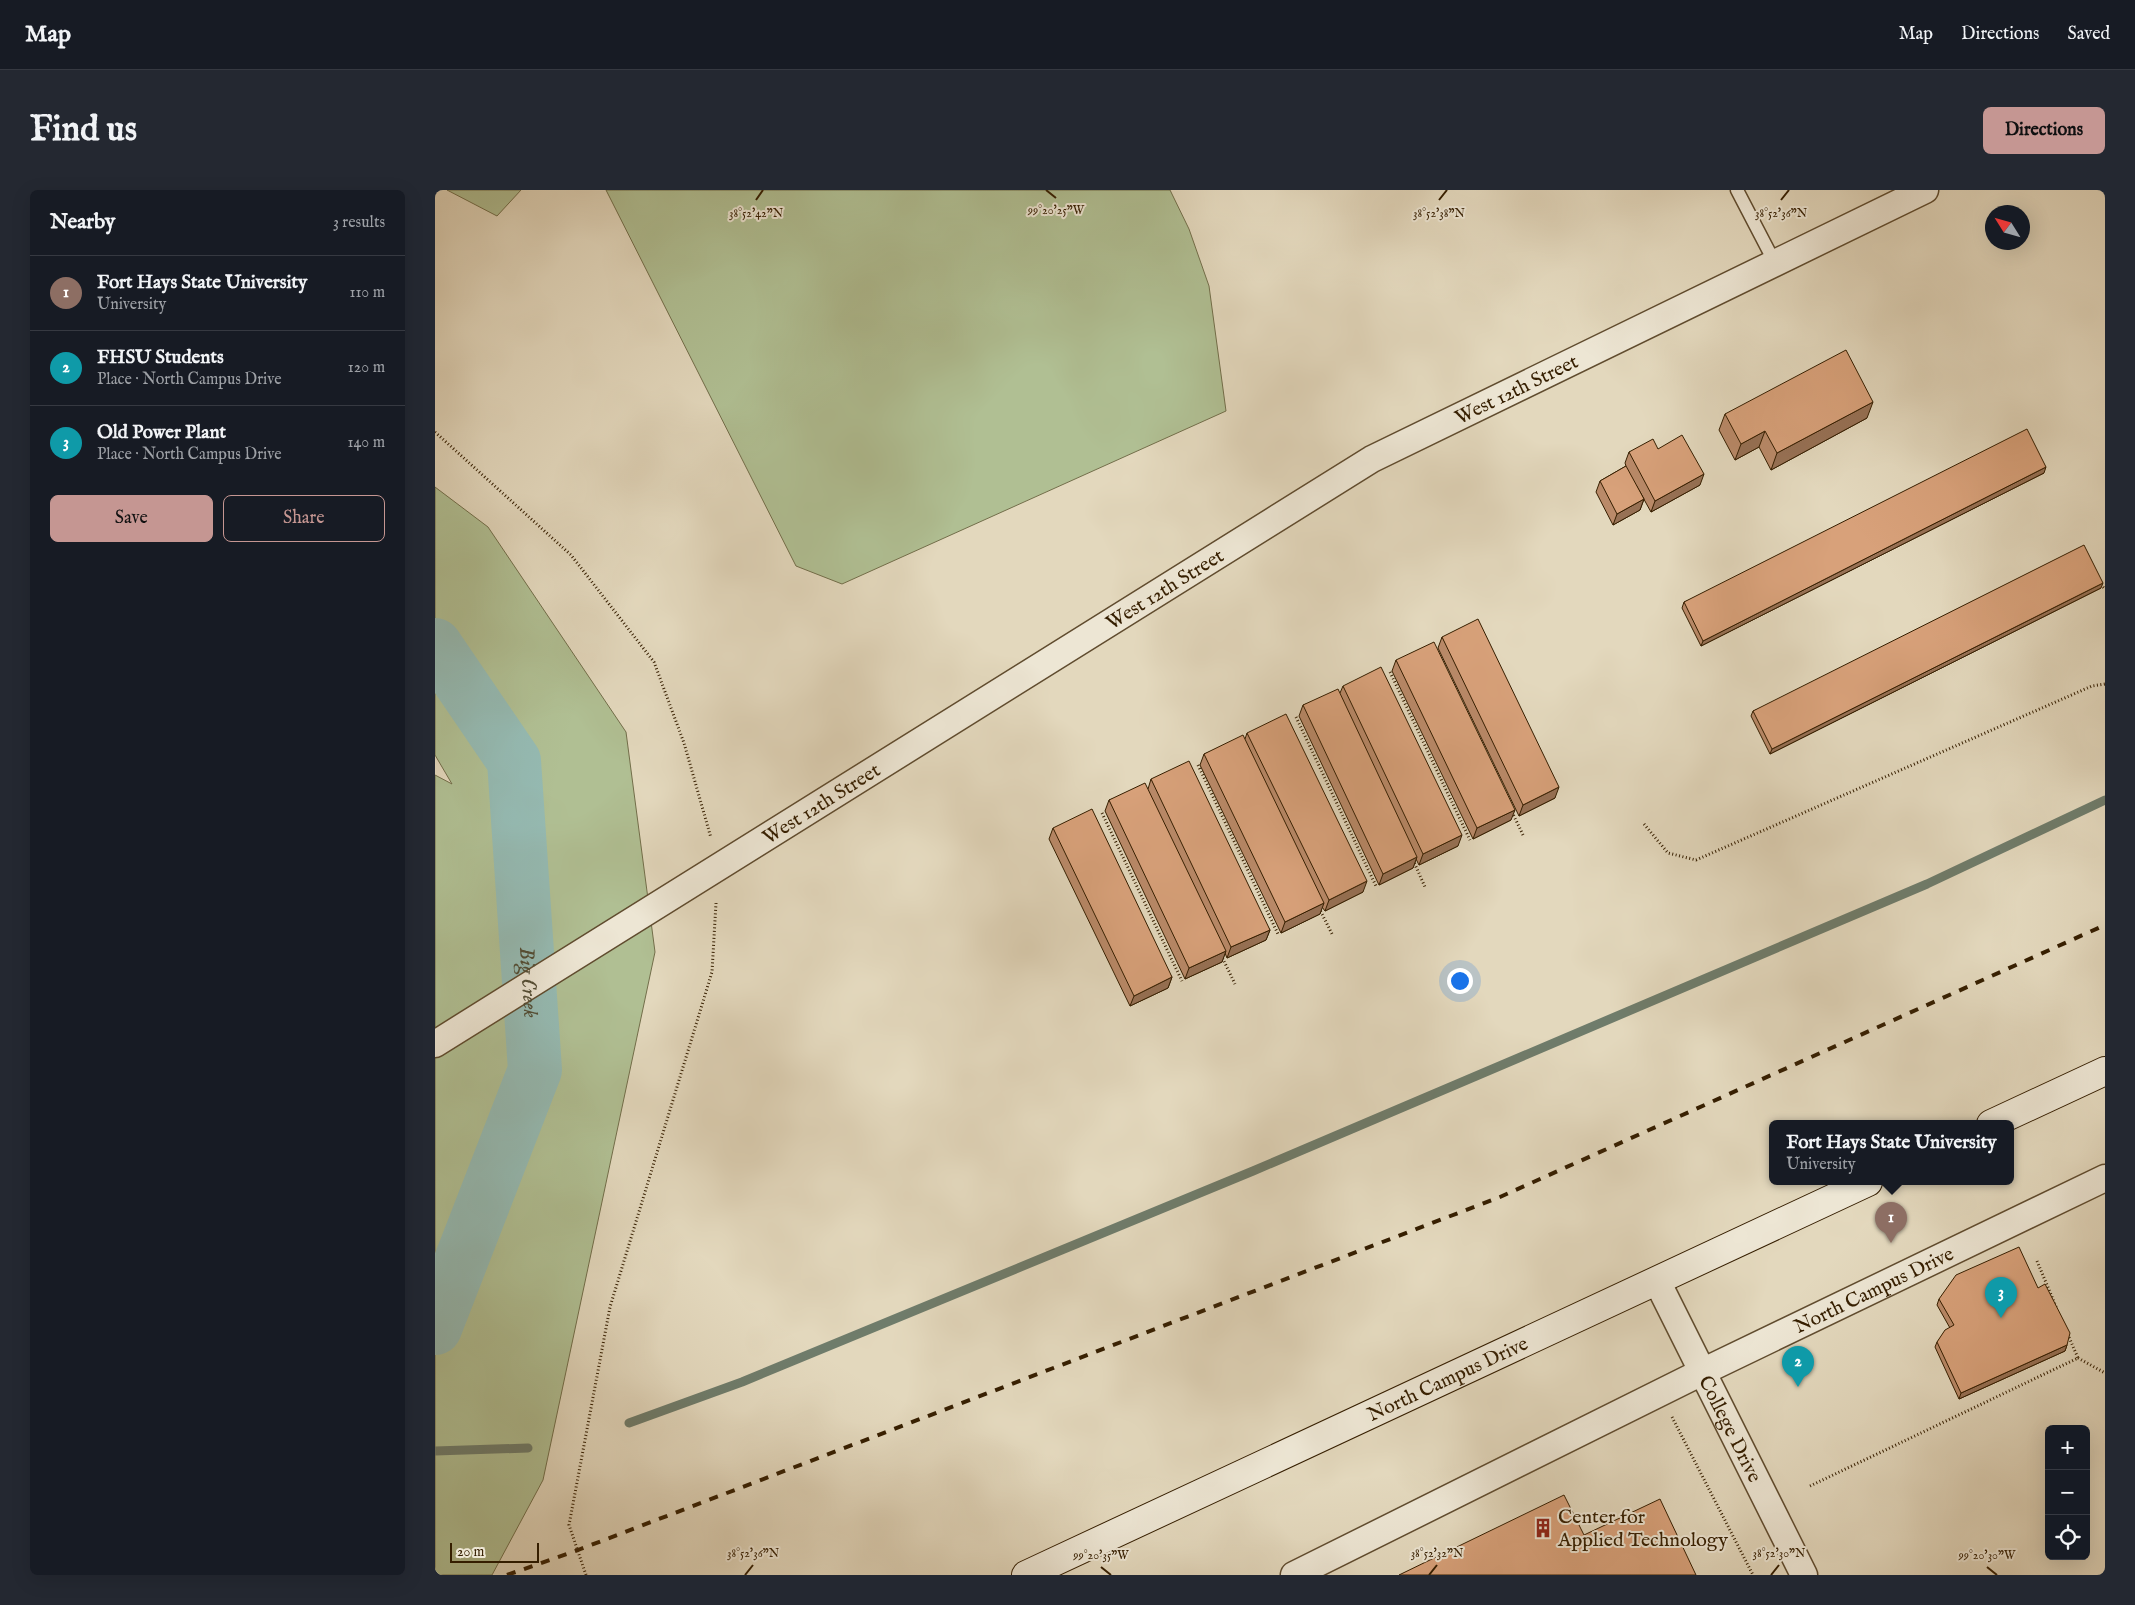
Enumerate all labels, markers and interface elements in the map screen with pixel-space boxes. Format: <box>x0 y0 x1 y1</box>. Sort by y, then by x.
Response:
text: Map <box>25 19 71 50</box>
text: Map <box>1899 23 1933 46</box>
text: Directions <box>1961 23 2039 46</box>
text: Saved <box>2067 23 2110 46</box>
button: Directions <box>1983 107 2105 154</box>
text: Find us <box>30 108 137 153</box>
text: 99°20'25"W <box>1027 203 1085 218</box>
north arrow <box>1985 205 2030 250</box>
text: 38°52'42"N <box>729 206 784 221</box>
text: 38°52'38"N <box>1413 206 1465 221</box>
text: 38°52'36"N <box>1755 206 1808 221</box>
text: Nearby <box>50 209 115 236</box>
text: 3 results <box>333 213 385 233</box>
text: Fort Hays State University <box>97 271 307 295</box>
text: 1 <box>63 283 69 303</box>
text: 110 m <box>349 283 385 303</box>
text: University <box>97 295 166 315</box>
text: FHSU Students <box>97 346 224 370</box>
street label: West 12th Street <box>1451 350 1583 431</box>
text: 2 <box>62 358 70 378</box>
text: 120 m <box>348 358 385 378</box>
text: Place · North Campus Drive <box>97 370 282 390</box>
text: Old Power Plant <box>97 421 226 445</box>
text: 3 <box>63 433 69 453</box>
text: 140 m <box>347 433 385 453</box>
text: Place · North Campus Drive <box>97 445 282 465</box>
button: Save <box>50 495 213 542</box>
button: Share <box>223 495 385 542</box>
street label: West 12th Street <box>1102 544 1229 636</box>
street label: West 12th Street <box>758 758 885 850</box>
water label: Big Creek <box>512 946 543 1019</box>
your location <box>1447 968 1473 994</box>
popup <box>1769 1120 2014 1185</box>
text: Fort Hays State University <box>1786 1131 1997 1155</box>
text: University <box>1786 1155 1856 1175</box>
pin: 1 <box>1875 1202 1907 1243</box>
street label: North Campus Drive <box>1790 1242 1958 1340</box>
pin: 3 <box>1985 1277 2017 1318</box>
street label: North Campus Drive <box>1364 1332 1532 1428</box>
pin: 2 <box>1782 1346 1814 1387</box>
street label: College Drive <box>1692 1372 1767 1487</box>
map controls <box>2045 1425 2090 1560</box>
button: + <box>2045 1425 2090 1470</box>
button: − <box>2045 1470 2090 1515</box>
place label: Center for Applied Technology <box>1557 1505 1728 1553</box>
button: locate <box>2045 1515 2090 1560</box>
building icon: Center for Applied Technology <box>1532 1517 1554 1539</box>
scale bar <box>450 1540 539 1563</box>
text: 20 m <box>457 1543 484 1561</box>
text: 38°52'36"N <box>727 1546 780 1561</box>
text: 38°52'32"N <box>1411 1546 1464 1561</box>
text: 38°52'30"N <box>1753 1546 1806 1561</box>
text: 99°20'35"W <box>1072 1548 1129 1563</box>
text: 99°20'30"W <box>1958 1548 2016 1563</box>

